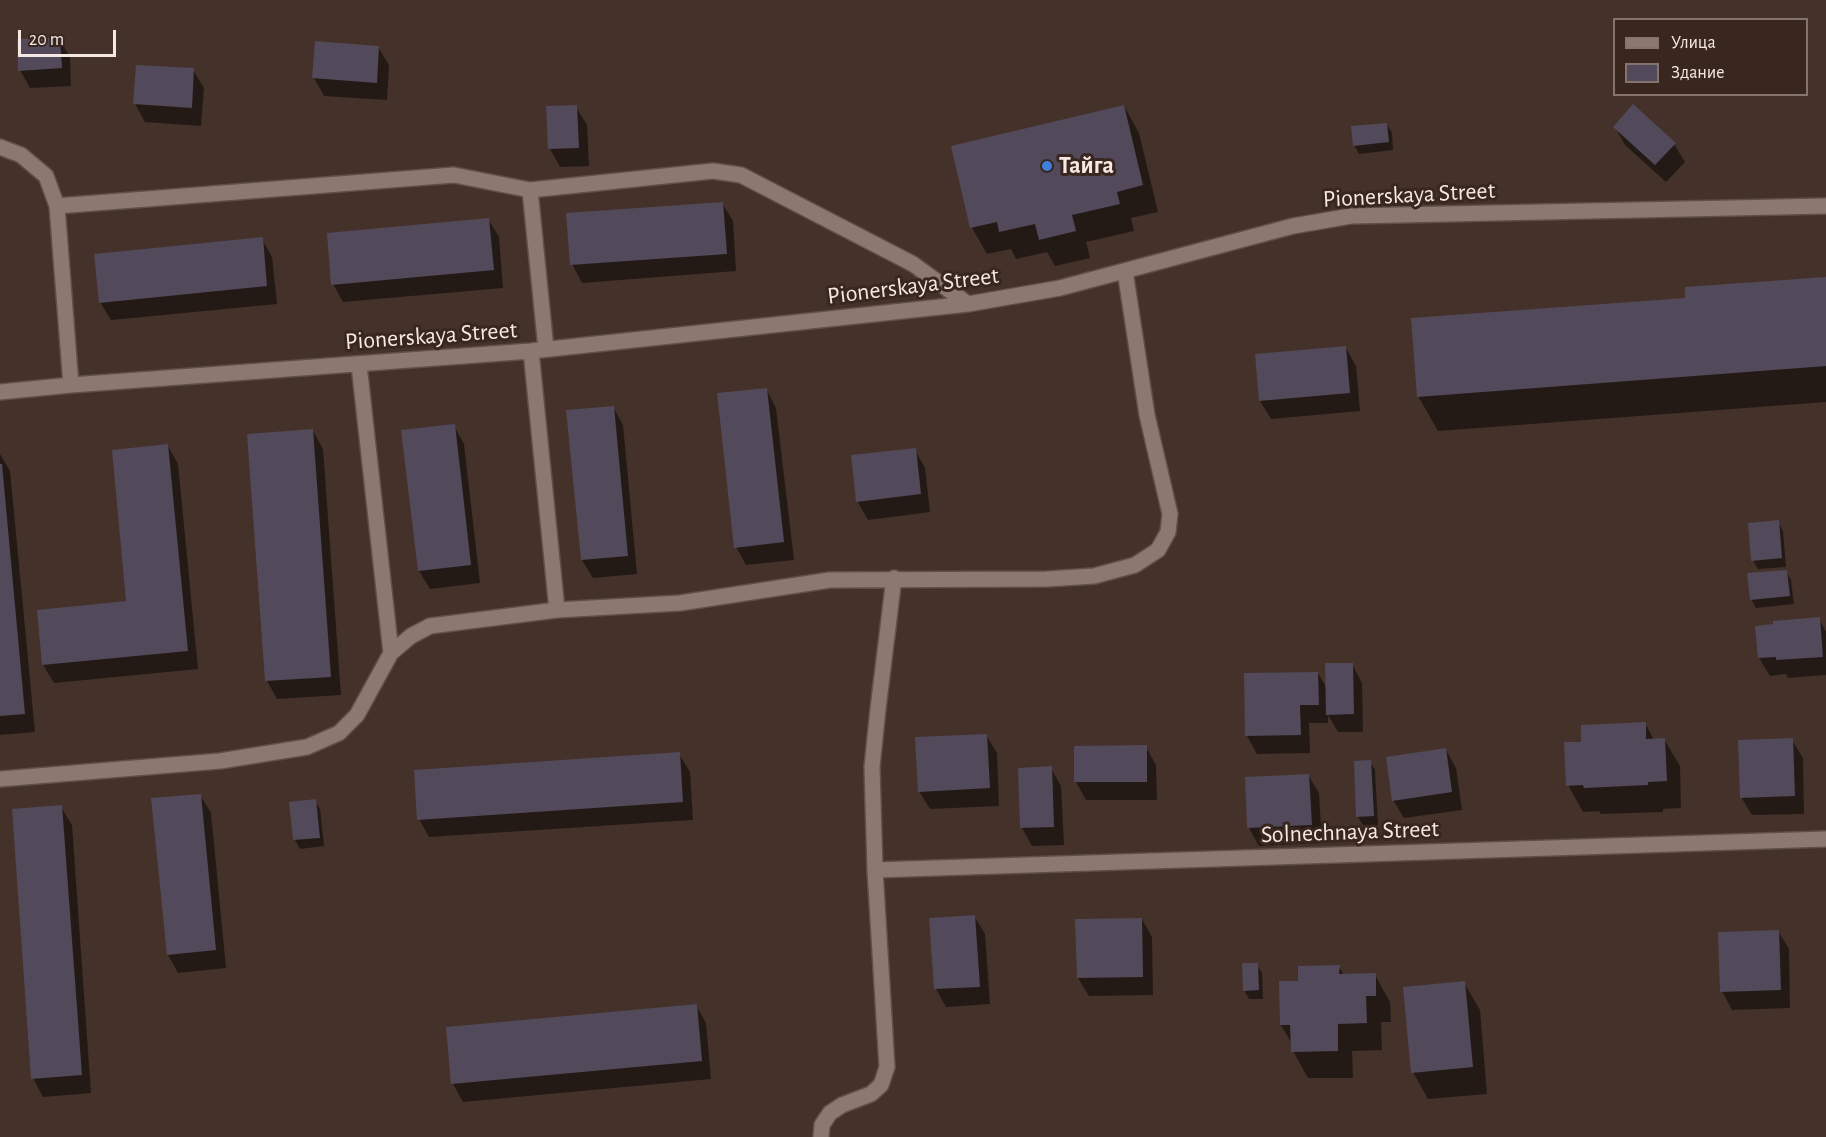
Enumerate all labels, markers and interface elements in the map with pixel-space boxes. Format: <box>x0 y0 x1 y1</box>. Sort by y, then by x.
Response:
scale bar <box>21 18 118 56</box>
legend <box>1613 18 1808 96</box>
text: 20 m <box>29 31 64 49</box>
text: Улица <box>1671 34 1716 52</box>
text: Здание <box>1671 64 1725 82</box>
place label: Тайга <box>1059 152 1114 180</box>
marker: Тайга <box>1040 159 1054 173</box>
street label: Pionerskaya Street <box>1322 176 1496 214</box>
street label: Pionerskaya Street <box>826 261 1000 311</box>
street label: Pionerskaya Street <box>344 316 518 356</box>
street label: Solnechnaya Street <box>1261 815 1439 849</box>

